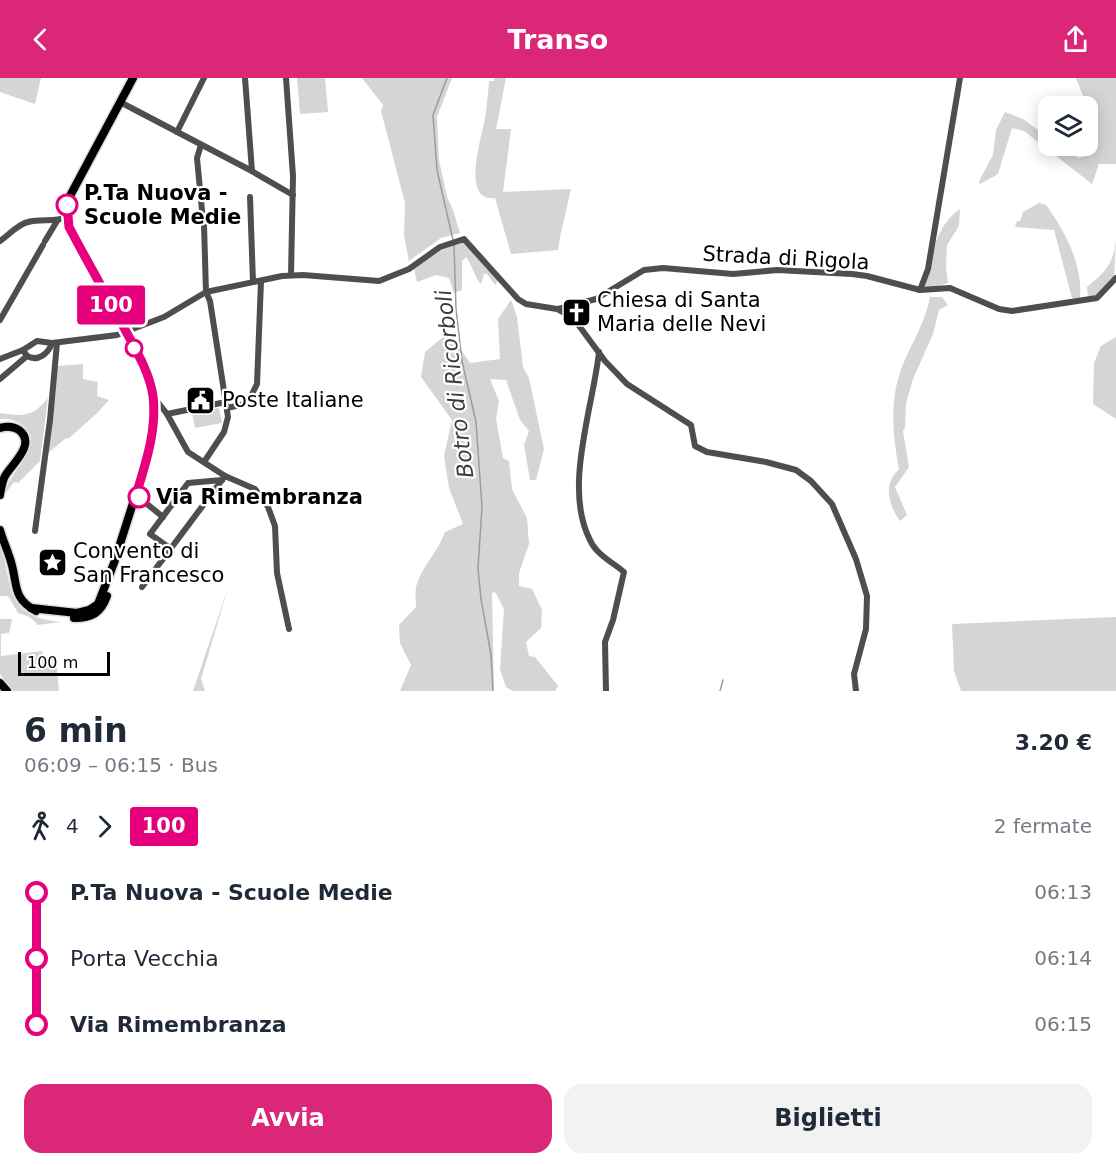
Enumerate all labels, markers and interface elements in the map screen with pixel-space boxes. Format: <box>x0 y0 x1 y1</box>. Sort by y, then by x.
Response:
icon: back <box>24 23 57 56</box>
icon: share <box>1059 23 1092 56</box>
text: Transo <box>508 24 608 55</box>
map controls <box>1038 96 1098 156</box>
button: layers <box>1038 96 1098 156</box>
place label: P.Ta Nuova - Scuole Medie <box>84 181 241 229</box>
marker: P.Ta Nuova - Scuole Medie <box>56 194 78 216</box>
street label: Strada di Rigola <box>702 242 870 274</box>
line badge: 100 <box>76 286 146 324</box>
water label: Botro di Ricorboli <box>431 288 478 479</box>
place label: Chiesa di Santa Maria delle Nevi <box>597 288 766 336</box>
text: 100 <box>89 293 133 317</box>
church icon: Chiesa di Santa Maria delle Nevi <box>560 296 592 328</box>
unlabelled marker <box>125 339 143 357</box>
public building icon: Poste Italiane <box>185 384 217 416</box>
place label: Poste Italiane <box>222 388 364 412</box>
place label: Via Rimembranza <box>156 485 363 509</box>
marker: Via Rimembranza <box>128 486 150 508</box>
place label: Convento di San Francesco <box>73 539 224 587</box>
place icon: Convento di San Francesco <box>36 547 68 579</box>
scale bar <box>18 649 110 676</box>
text: 100 m <box>27 653 78 672</box>
text: 6 min <box>24 711 128 750</box>
text: 3.20 € <box>1015 730 1092 755</box>
text: 06:09 – 06:15 · Bus <box>24 753 218 777</box>
icon: walk <box>24 810 57 843</box>
icon: forward <box>88 810 121 843</box>
text: 4 <box>66 814 79 838</box>
text: 100 <box>142 814 186 838</box>
text: 2 fermate <box>994 814 1092 838</box>
text: P.Ta Nuova - Scuole Medie <box>70 880 393 905</box>
text: 06:13 <box>1034 880 1092 904</box>
text: Porta Vecchia <box>70 946 219 971</box>
text: 06:14 <box>1034 946 1092 970</box>
text: Via Rimembranza <box>70 1012 287 1037</box>
text: 06:15 <box>1034 1012 1092 1036</box>
button: Avvia <box>24 1084 552 1153</box>
button: Biglietti <box>564 1084 1092 1153</box>

